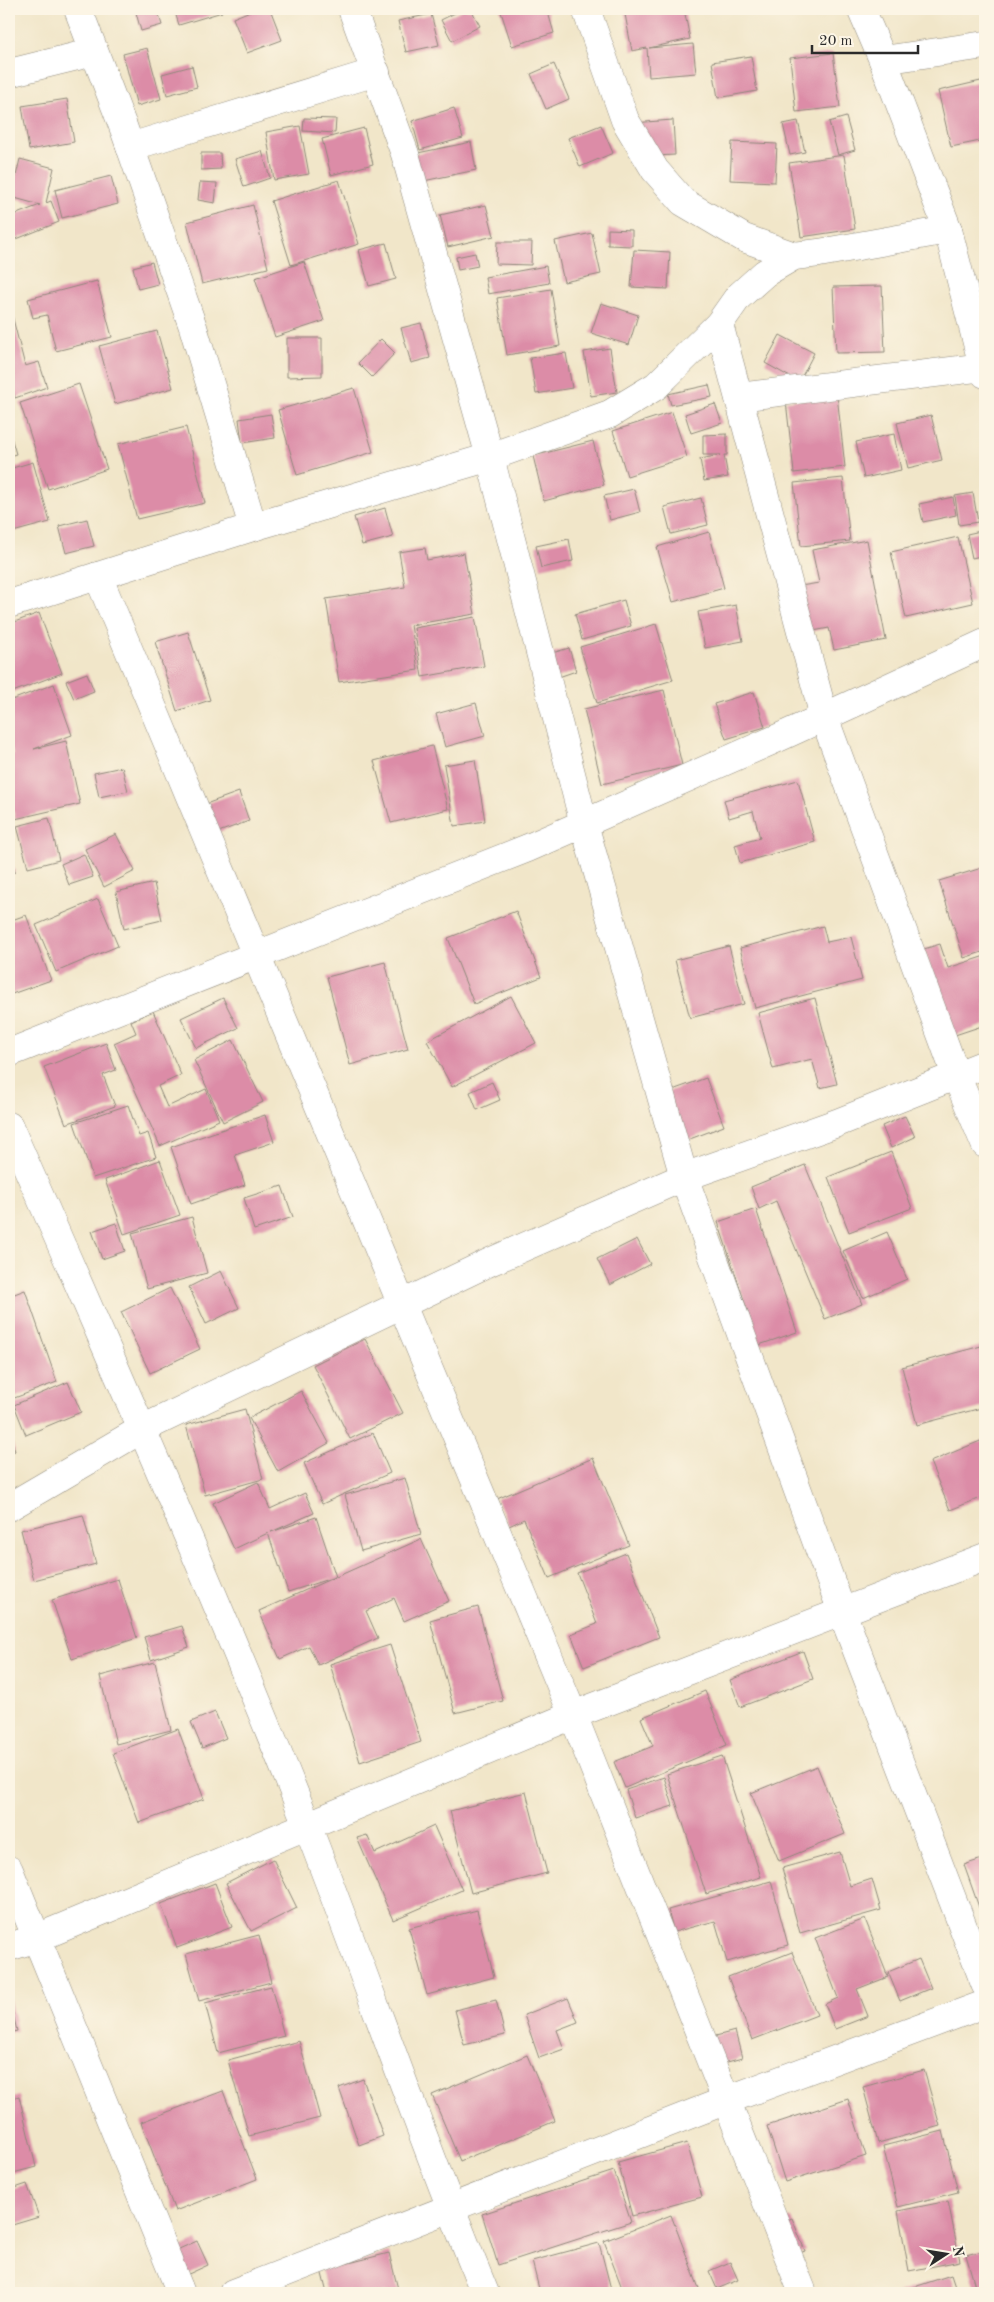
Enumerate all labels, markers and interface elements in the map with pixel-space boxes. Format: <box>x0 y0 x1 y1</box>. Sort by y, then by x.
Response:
scale bar <box>812 22 918 54</box>
text: 20 m <box>819 34 853 49</box>
north arrow <box>922 2230 972 2280</box>
text: N <box>950 2245 966 2258</box>

